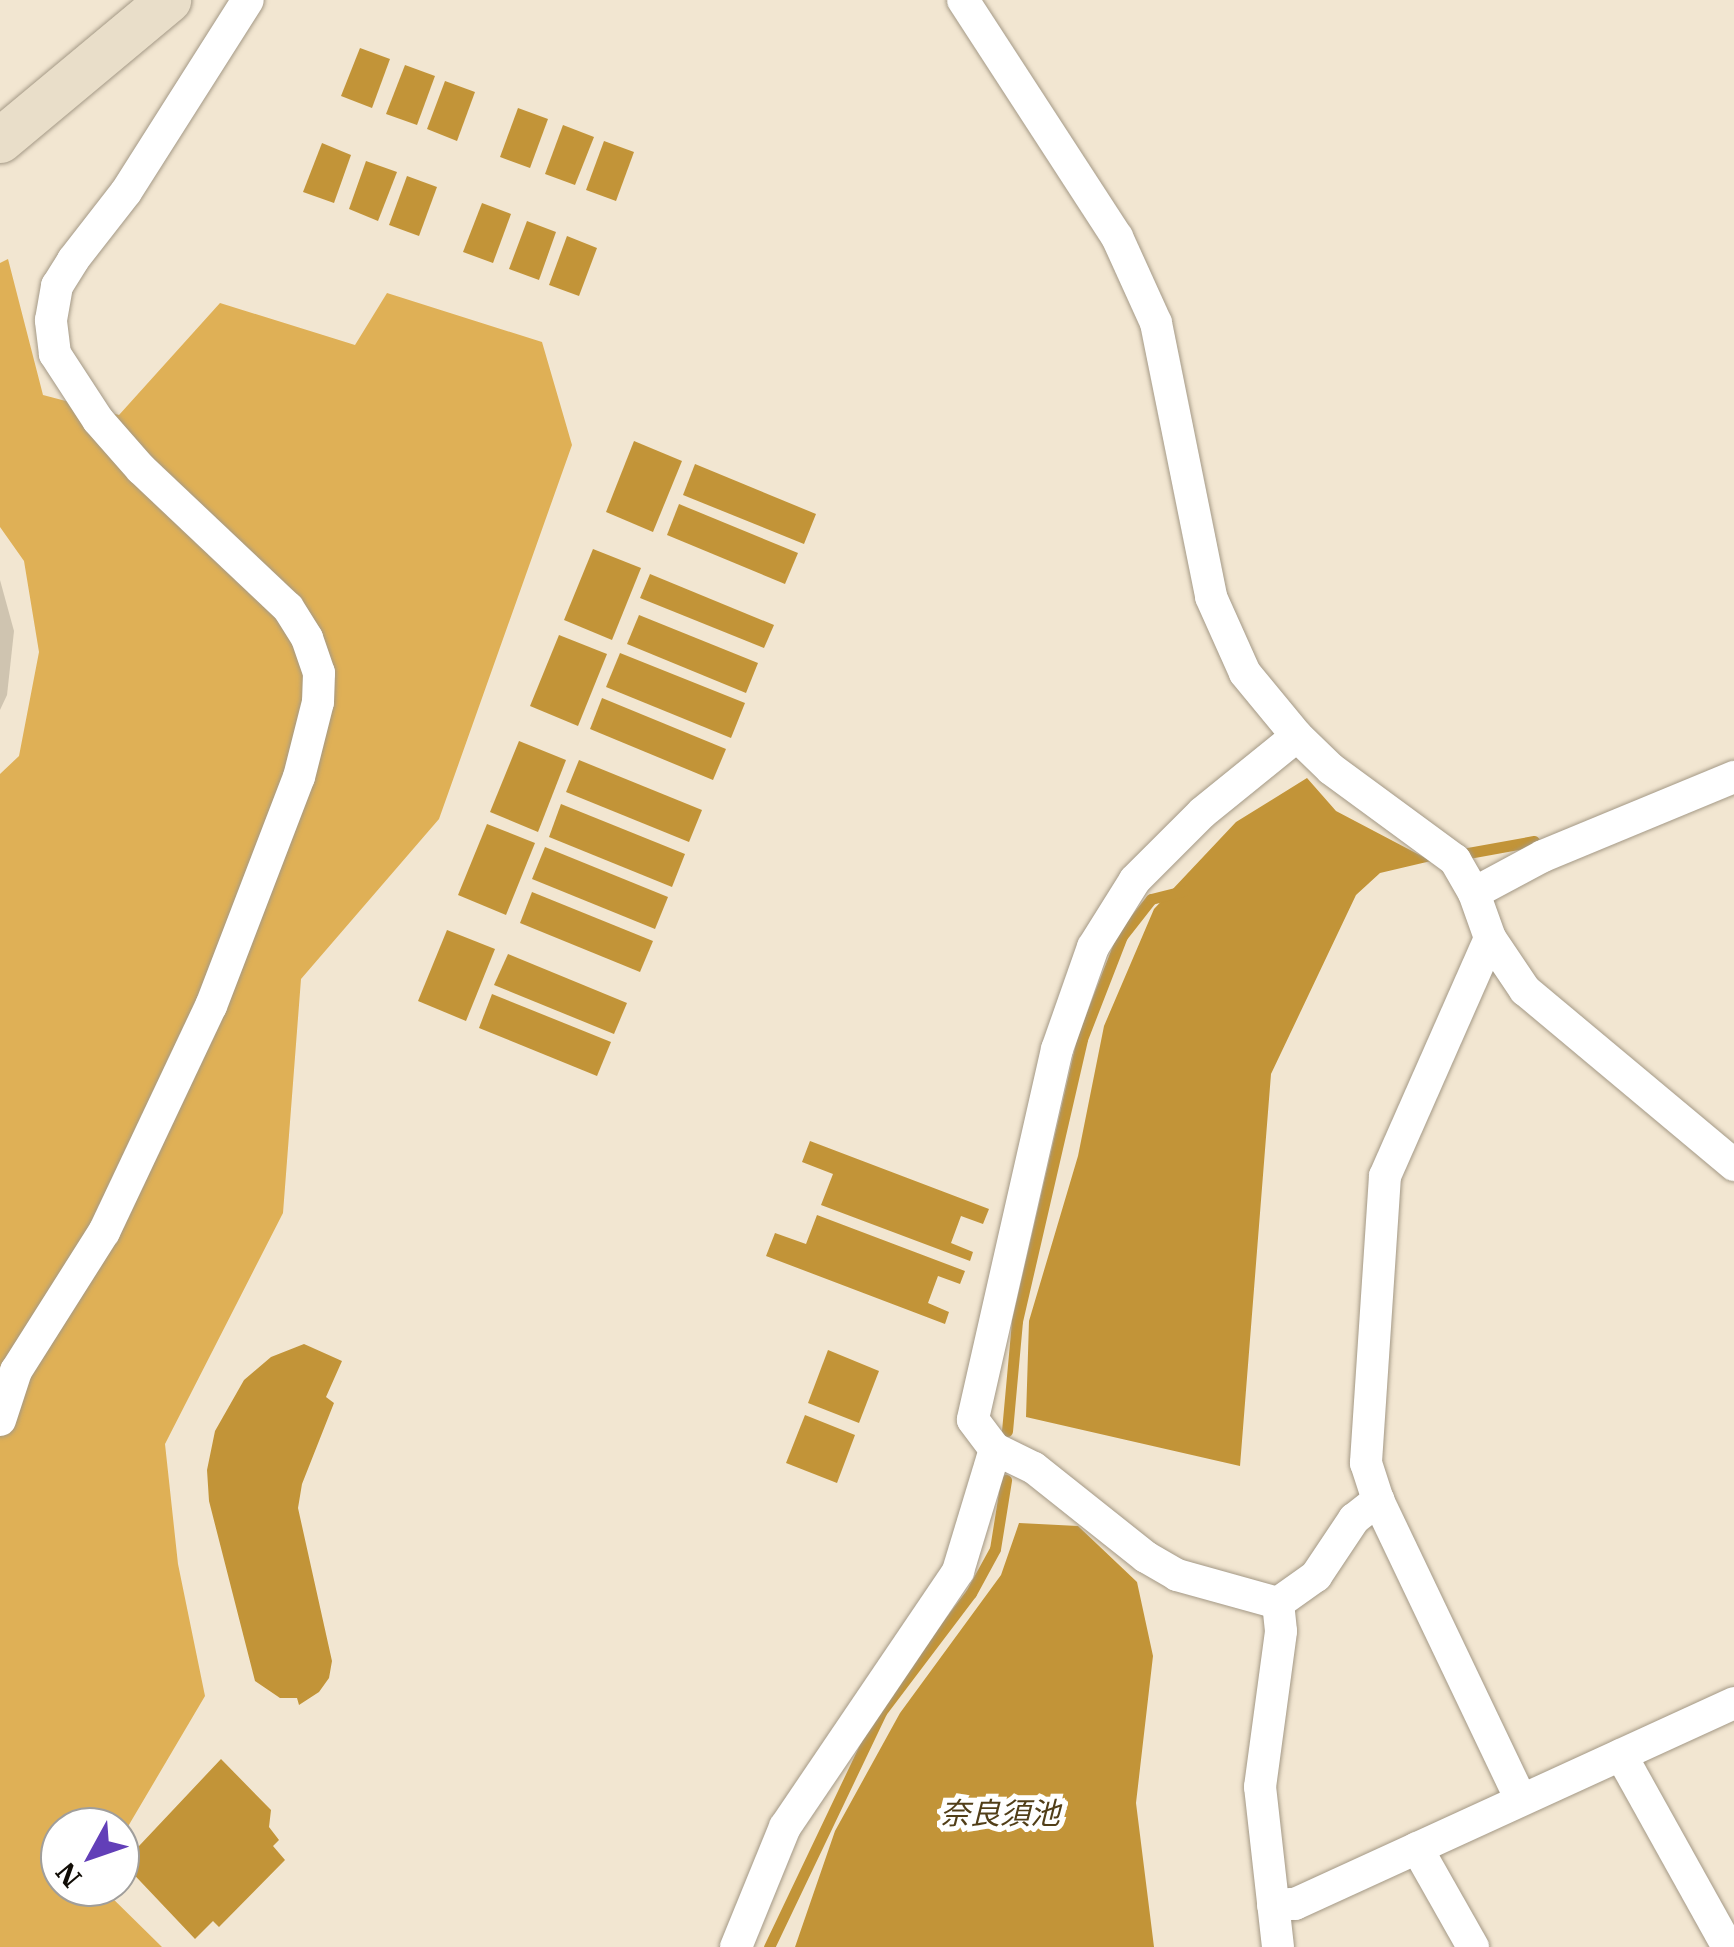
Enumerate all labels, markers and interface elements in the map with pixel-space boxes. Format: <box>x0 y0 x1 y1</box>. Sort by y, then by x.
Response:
water label: 奈良須池 <box>940 1795 1060 1831</box>
north arrow <box>40 1807 140 1907</box>
text: N <box>47 1855 89 1896</box>

